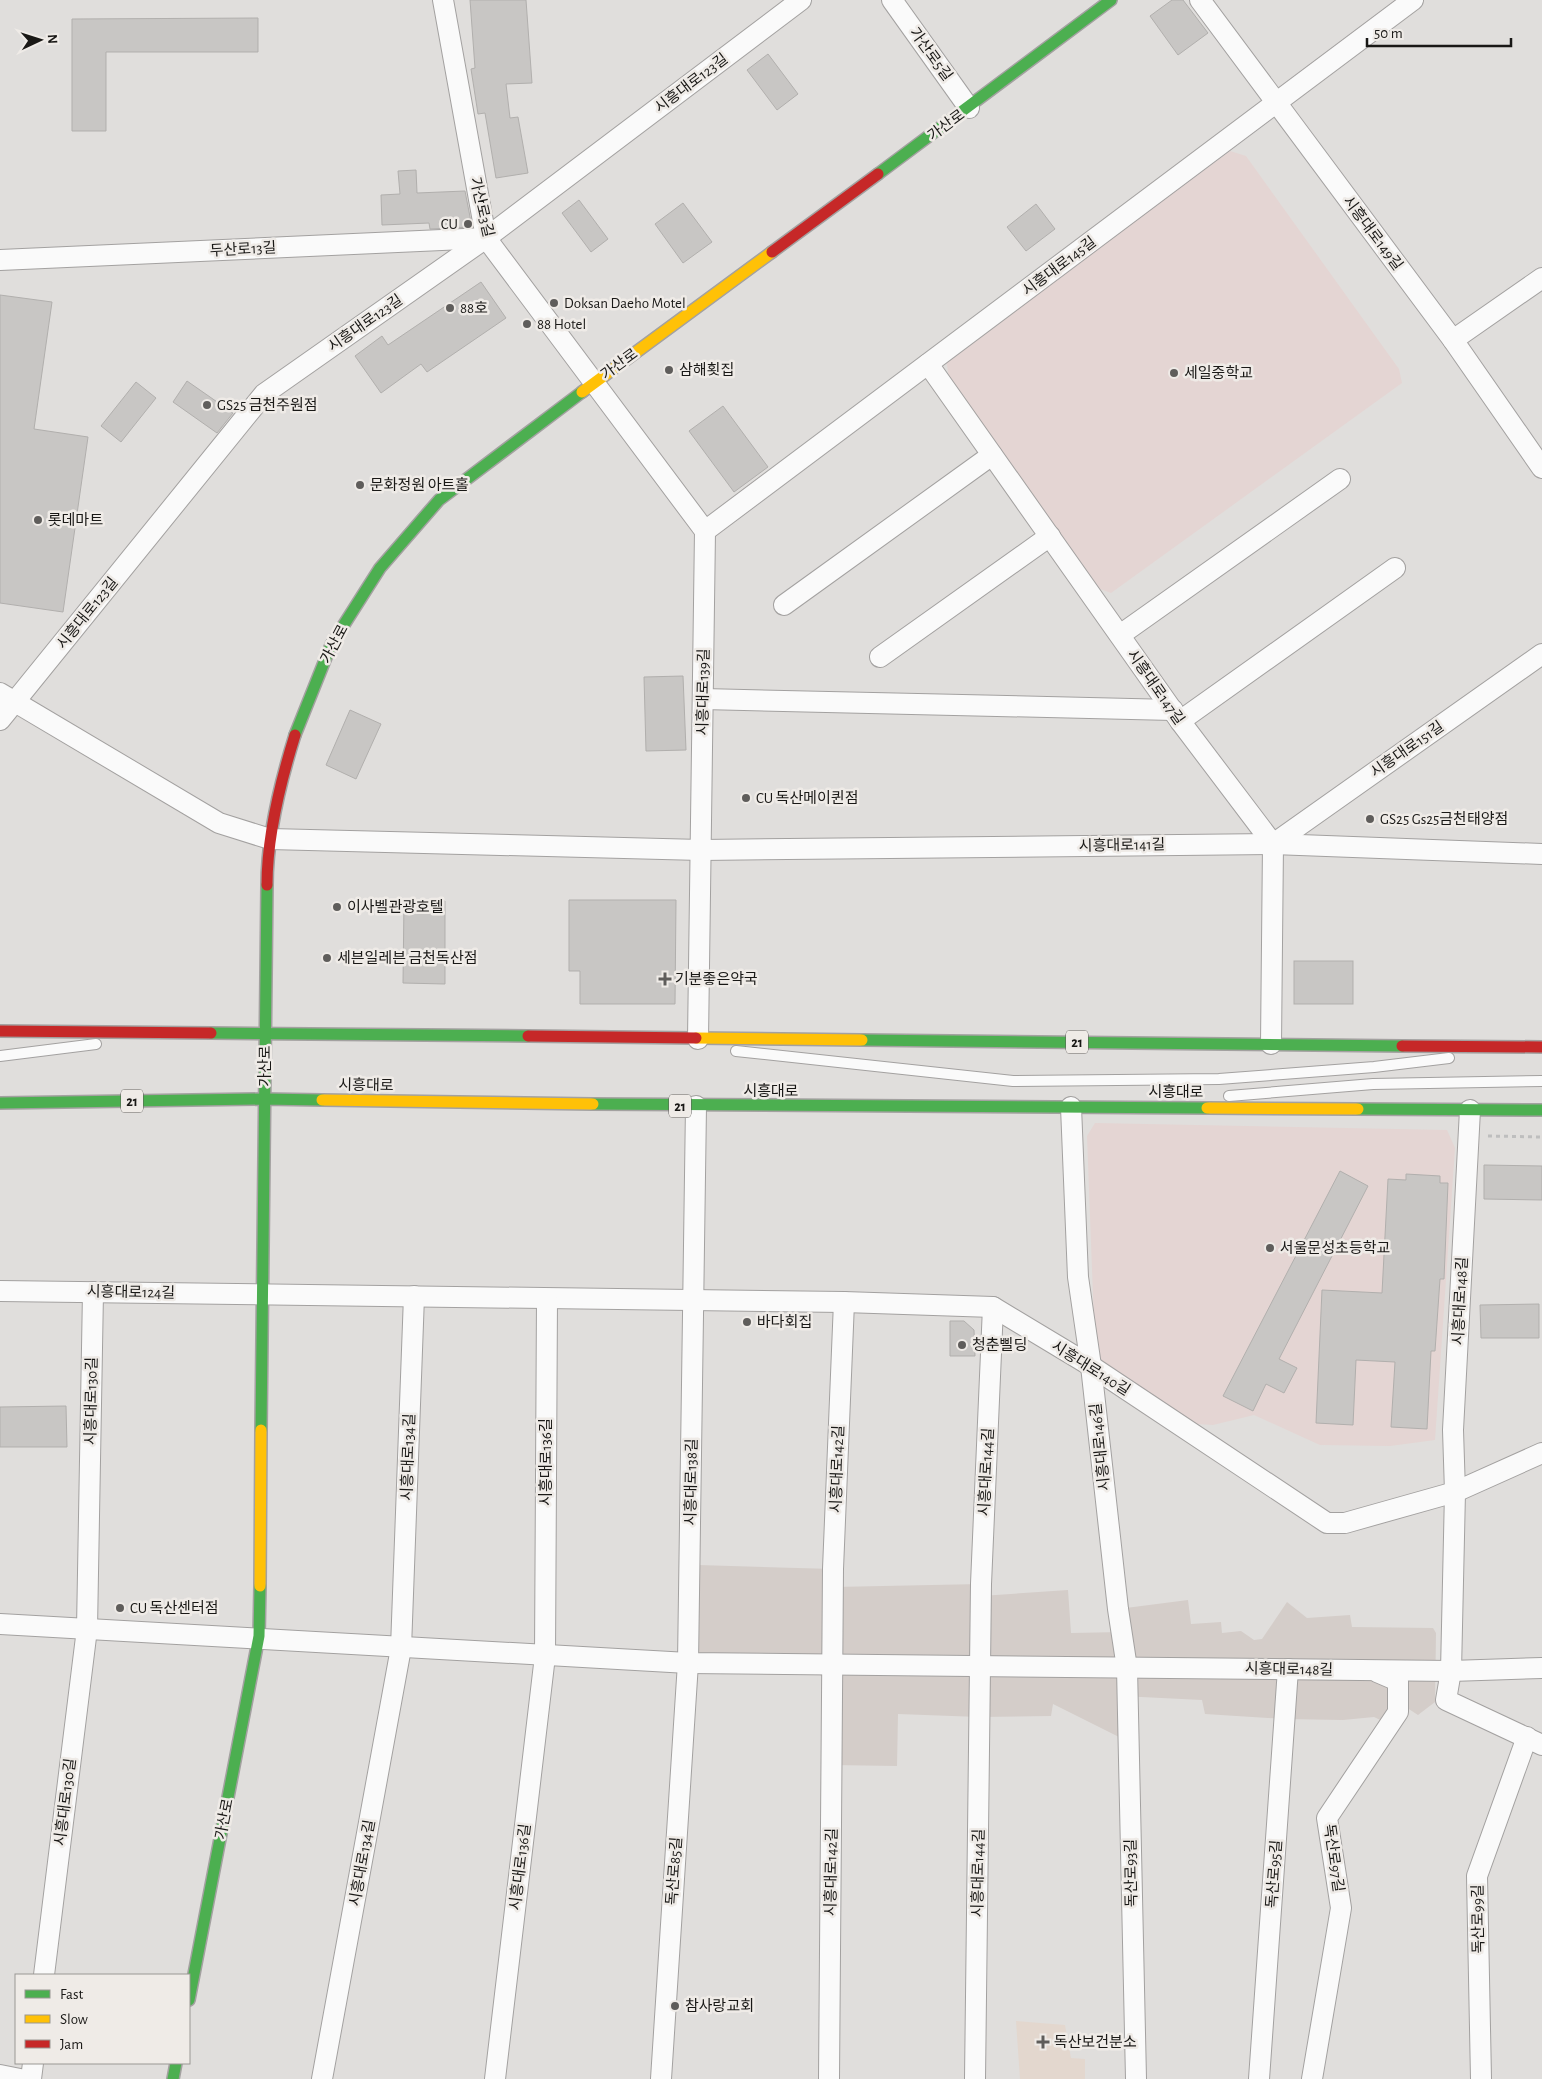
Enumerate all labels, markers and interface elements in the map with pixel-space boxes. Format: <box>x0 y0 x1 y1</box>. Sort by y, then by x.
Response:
north arrow <box>15 15 65 65</box>
scale bar <box>1367 15 1511 47</box>
street label: 가산로5길 <box>906 24 956 84</box>
text: 50 m <box>1374 26 1403 41</box>
text: N <box>45 34 59 45</box>
street label: 시흥대로123길 <box>651 50 731 116</box>
street label: 가산로 <box>925 106 967 144</box>
street label: 가산로3길 <box>467 175 497 239</box>
street label: 시흥대로149길 <box>1340 193 1406 273</box>
place label: CU <box>441 217 458 232</box>
marker: CU <box>462 218 474 230</box>
street label: 시흥대로145길 <box>1019 233 1099 299</box>
street label: 두산로13길 <box>209 239 277 259</box>
street label: 시흥대로123길 <box>325 291 405 355</box>
place label: Doksan Daeho Motel <box>564 296 686 311</box>
marker: Doksan Daeho Motel <box>548 297 560 309</box>
place label: 88호 <box>460 301 488 316</box>
marker: 88호 <box>444 302 456 314</box>
place label: 88 Hotel <box>537 317 586 332</box>
marker: 88 Hotel <box>521 318 533 330</box>
street label: 가산로 <box>598 345 640 383</box>
place label: 삼해횟집 <box>679 361 734 378</box>
marker: 삼해횟집 <box>663 364 675 376</box>
place label: 세일중학교 <box>1184 364 1253 381</box>
marker: 세일중학교 <box>1168 367 1180 379</box>
place label: GS25 금천주원점 <box>217 396 318 413</box>
marker: GS25 금천주원점 <box>201 399 213 411</box>
place label: 문화정원 아트홀 <box>370 477 469 493</box>
marker: 문화정원 아트홀 <box>354 479 366 491</box>
place label: 롯데마트 <box>48 512 103 528</box>
marker: 롯데마트 <box>32 514 44 526</box>
street label: 시흥대로123길 <box>53 574 121 652</box>
street label: 가산로 <box>317 622 351 666</box>
street label: 시흥대로147길 <box>1124 647 1188 727</box>
street label: 시흥대로139길 <box>694 648 712 736</box>
street label: 시흥대로151길 <box>1367 718 1447 780</box>
place label: CU 독산메이퀸점 <box>756 790 858 806</box>
marker: CU 독산메이퀸점 <box>740 792 752 804</box>
place label: GS25 Gs25금천태양점 <box>1380 810 1508 827</box>
marker: GS25 Gs25금천태양점 <box>1364 813 1376 825</box>
street label: 시흥대로141길 <box>1079 836 1165 854</box>
place label: 이사벨관광호텔 <box>347 899 444 915</box>
marker: 이사벨관광호텔 <box>331 901 343 913</box>
place label: 세븐일레븐 금천독산점 <box>337 949 477 966</box>
marker: 세븐일레븐 금천독산점 <box>321 952 333 964</box>
place label: 기분좋은약국 <box>675 971 758 987</box>
marker: 기분좋은약국 <box>659 973 671 985</box>
road number: 21 <box>1066 1030 1088 1054</box>
street label: 가산로 <box>257 1045 273 1087</box>
street label: 시흥대로 <box>338 1077 394 1093</box>
street label: 시흥대로 <box>743 1083 799 1099</box>
street label: 시흥대로 <box>1148 1084 1204 1100</box>
road number: 21 <box>121 1090 143 1112</box>
road number: 21 <box>669 1094 691 1118</box>
place label: 서울문성초등학교 <box>1280 1239 1390 1256</box>
marker: 서울문성초등학교 <box>1264 1242 1276 1254</box>
street label: 시흥대로148길 <box>1450 1256 1470 1346</box>
street label: 시흥대로124길 <box>87 1283 175 1301</box>
place label: 바다회집 <box>757 1314 812 1330</box>
marker: 바다회집 <box>741 1316 753 1328</box>
place label: 청춘삘딩 <box>972 1337 1027 1353</box>
street label: 시흥대로140길 <box>1049 1338 1133 1398</box>
marker: 청춘삘딩 <box>956 1339 968 1351</box>
street label: 시흥대로130길 <box>82 1357 100 1445</box>
street label: 시흥대로146길 <box>1087 1402 1113 1492</box>
street label: 시흥대로134길 <box>398 1413 418 1501</box>
street label: 시흥대로136길 <box>538 1418 554 1506</box>
street label: 시흥대로142길 <box>827 1425 847 1513</box>
street label: 시흥대로144길 <box>976 1427 996 1517</box>
street label: 시흥대로138길 <box>682 1438 700 1526</box>
place label: CU 독산센터점 <box>130 1600 219 1616</box>
marker: CU 독산센터점 <box>114 1602 126 1614</box>
street label: 시흥대로148길 <box>1245 1660 1333 1678</box>
street label: 시흥대로130길 <box>52 1757 78 1847</box>
street label: 가산로 <box>212 1797 236 1841</box>
street label: 시흥대로134길 <box>347 1818 377 1908</box>
street label: 시흥대로136길 <box>507 1823 533 1911</box>
street label: 독산로97길 <box>1321 1823 1347 1893</box>
street label: 시흥대로142길 <box>822 1828 840 1916</box>
street label: 시흥대로144길 <box>969 1829 987 1917</box>
street label: 독산로85길 <box>664 1836 684 1906</box>
street label: 독산로93길 <box>1122 1839 1140 1907</box>
street label: 독산로95길 <box>1264 1839 1284 1909</box>
street label: 독산로99길 <box>1469 1884 1487 1954</box>
legend <box>15 1974 190 2064</box>
text: Fast <box>60 1987 84 2002</box>
place label: 참사랑교회 <box>685 1998 754 2014</box>
marker: 참사랑교회 <box>669 2000 681 2012</box>
text: Slow <box>60 2012 88 2027</box>
place label: 독산보건분소 <box>1054 2034 1137 2050</box>
marker: 독산보건분소 <box>1036 2035 1050 2049</box>
text: Jam <box>60 2037 83 2052</box>

